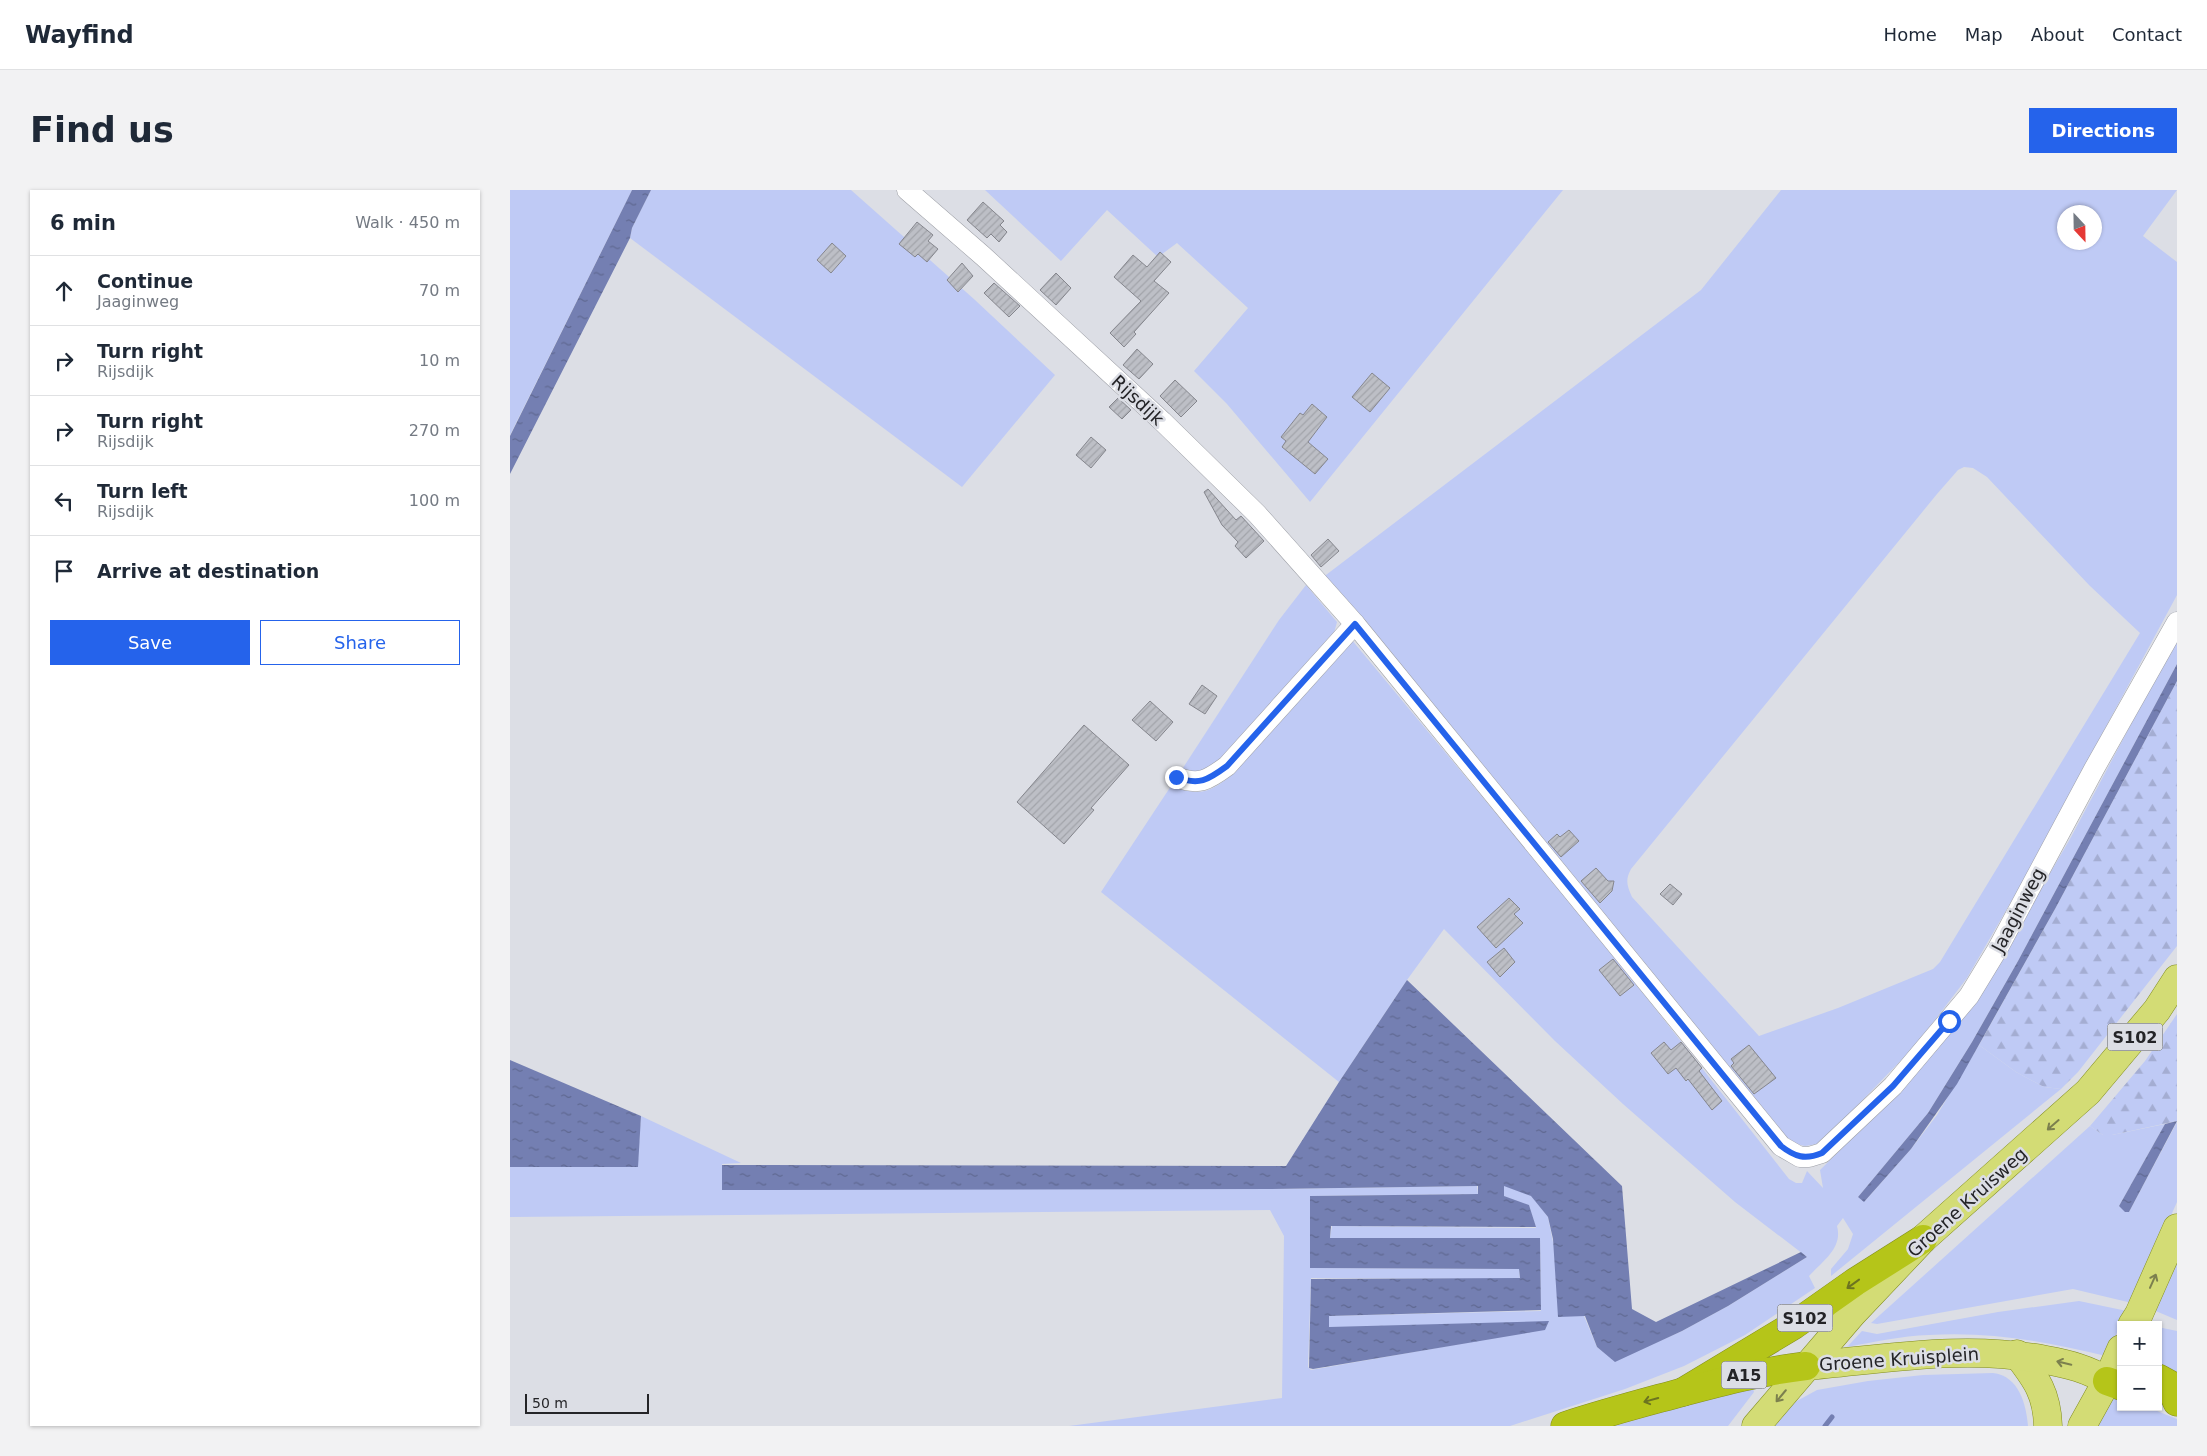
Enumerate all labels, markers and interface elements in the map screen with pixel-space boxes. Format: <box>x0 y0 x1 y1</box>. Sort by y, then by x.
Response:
text: Wayfind <box>25 21 134 49</box>
text: Home <box>1884 24 1937 45</box>
text: Map <box>1965 24 2003 45</box>
text: About <box>2031 24 2084 45</box>
text: Contact <box>2112 24 2182 45</box>
button: Directions <box>2029 108 2177 153</box>
text: Find us <box>30 110 174 150</box>
north arrow <box>2057 205 2102 250</box>
text: 6 min <box>50 211 116 235</box>
text: Walk · 450 m <box>355 213 460 232</box>
text: Continue <box>97 270 193 292</box>
icon: ahead <box>50 277 78 305</box>
text: 70 m <box>419 281 460 300</box>
text: Jaaginweg <box>97 292 179 311</box>
text: Turn right <box>97 340 203 362</box>
icon: right <box>50 347 78 375</box>
text: 10 m <box>419 351 460 370</box>
text: Rijsdijk <box>97 362 154 381</box>
street label: Rijsdijk <box>1108 371 1169 430</box>
text: Turn right <box>97 410 203 432</box>
icon: right <box>50 417 78 445</box>
text: 270 m <box>409 421 460 440</box>
text: Rijsdijk <box>97 432 154 451</box>
text: Turn left <box>97 480 188 502</box>
icon: left <box>50 487 78 515</box>
text: 100 m <box>409 491 460 510</box>
text: Rijsdijk <box>97 502 154 521</box>
icon: arrive <box>50 557 78 585</box>
text: Arrive at destination <box>97 560 319 582</box>
button: Save <box>50 620 250 665</box>
button: Share <box>260 620 460 665</box>
route end <box>1165 766 1188 789</box>
street label: Jaaginweg <box>1987 864 2049 957</box>
route start <box>1938 1010 1961 1033</box>
road number: S102 <box>2108 1024 2162 1050</box>
one-way arrow <box>2046 1119 2059 1131</box>
street label: Groene Kruisweg <box>1903 1143 2031 1261</box>
one-way arrow <box>2149 1274 2159 1289</box>
one-way arrow <box>1846 1279 1860 1289</box>
road number: S102 <box>1778 1304 1832 1332</box>
map controls <box>2117 1321 2162 1411</box>
button: + <box>2117 1321 2162 1366</box>
street label: Groene Kruisplein <box>1818 1343 1980 1375</box>
one-way arrow <box>2056 1358 2072 1367</box>
road number: A15 <box>1722 1362 1766 1388</box>
button: − <box>2117 1366 2162 1411</box>
one-way arrow <box>1776 1389 1787 1402</box>
scale bar <box>525 1391 649 1414</box>
text: 50 m <box>532 1395 568 1411</box>
one-way arrow <box>1644 1396 1660 1405</box>

